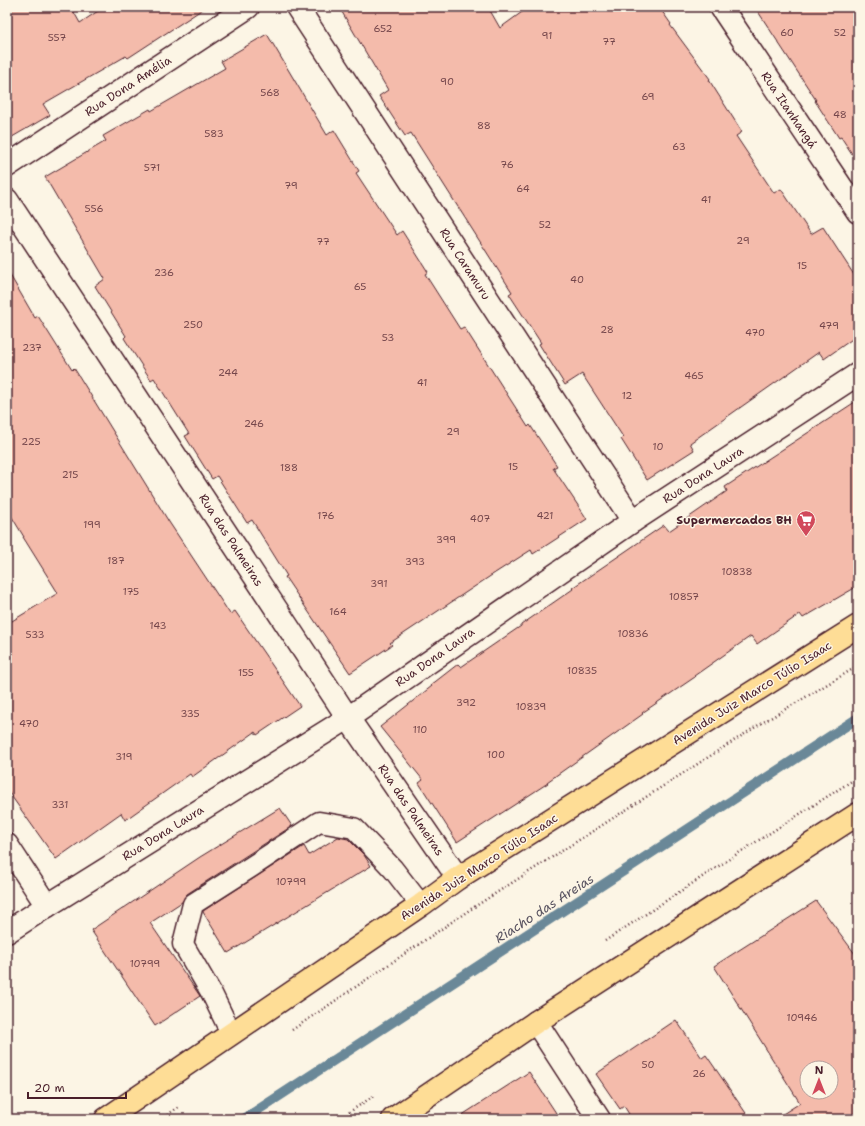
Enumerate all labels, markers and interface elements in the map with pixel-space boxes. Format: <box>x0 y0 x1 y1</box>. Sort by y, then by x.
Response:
house number: 652 <box>373 22 393 35</box>
house number: 60 <box>780 26 794 39</box>
house number: 52 <box>834 26 846 39</box>
house number: 91 <box>542 29 552 42</box>
house number: 557 <box>48 31 66 44</box>
house number: 77 <box>602 35 616 48</box>
street label: Rua Dona Amélia <box>82 52 175 120</box>
street label: Rua Itanhangá <box>757 68 821 152</box>
house number: 90 <box>440 75 454 88</box>
house number: 568 <box>260 86 280 99</box>
house number: 69 <box>641 90 655 103</box>
house number: 48 <box>833 108 847 121</box>
house number: 88 <box>477 119 491 132</box>
house number: 583 <box>204 127 224 140</box>
house number: 63 <box>672 140 686 153</box>
house number: 76 <box>500 158 514 171</box>
house number: 571 <box>144 161 160 174</box>
house number: 79 <box>284 179 298 192</box>
house number: 64 <box>516 182 530 195</box>
house number: 41 <box>701 193 711 206</box>
house number: 556 <box>85 202 103 215</box>
house number: 52 <box>539 218 551 231</box>
street label: Rua Caramuru <box>436 225 494 303</box>
house number: 29 <box>736 234 750 247</box>
house number: 77 <box>316 235 330 248</box>
house number: 15 <box>797 259 807 272</box>
house number: 236 <box>154 266 174 279</box>
house number: 40 <box>570 273 584 286</box>
house number: 65 <box>354 280 366 293</box>
house number: 250 <box>183 318 203 331</box>
house number: 479 <box>819 319 839 332</box>
house number: 28 <box>600 323 614 336</box>
house number: 470 <box>745 326 765 339</box>
house number: 53 <box>382 331 394 344</box>
house number: 237 <box>22 341 42 354</box>
house number: 244 <box>218 366 238 379</box>
house number: 465 <box>684 369 704 382</box>
house number: 41 <box>417 376 427 389</box>
house number: 12 <box>622 389 632 402</box>
house number: 246 <box>244 417 264 430</box>
house number: 29 <box>446 425 460 438</box>
house number: 225 <box>21 435 41 448</box>
house number: 10 <box>653 440 663 453</box>
street label: Rua Dona Laura <box>660 443 747 507</box>
house number: 15 <box>508 460 518 473</box>
house number: 188 <box>280 461 298 474</box>
house number: 215 <box>62 468 78 481</box>
street label: Rua das Palmeiras <box>195 491 267 589</box>
house number: 176 <box>317 509 335 522</box>
house number: 421 <box>537 509 553 522</box>
supermarket icon: Supermercados BH <box>795 509 817 537</box>
house number: 407 <box>470 512 490 525</box>
place label: Supermercados BH <box>676 512 792 528</box>
house number: 199 <box>83 518 101 531</box>
house number: 399 <box>436 533 456 546</box>
house number: 187 <box>107 554 125 567</box>
house number: 393 <box>405 555 425 568</box>
house number: 10838 <box>722 565 752 578</box>
house number: 391 <box>370 577 388 590</box>
house number: 175 <box>123 585 139 598</box>
house number: 10857 <box>669 590 699 603</box>
house number: 164 <box>329 605 347 618</box>
house number: 143 <box>149 619 167 632</box>
street label: Rua Dona Laura <box>392 623 478 690</box>
house number: 10836 <box>618 627 648 640</box>
house number: 533 <box>25 628 45 641</box>
street label: Avenida Juiz Marco Túlio Isaac <box>669 637 835 749</box>
house number: 10835 <box>567 664 597 677</box>
house number: 155 <box>238 666 254 679</box>
house number: 392 <box>456 696 476 709</box>
house number: 10839 <box>516 700 546 713</box>
house number: 335 <box>180 707 200 720</box>
house number: 470 <box>19 717 39 730</box>
house number: 110 <box>413 723 427 736</box>
house number: 100 <box>487 748 505 761</box>
house number: 319 <box>115 750 133 763</box>
street label: Rua das Palmeiras <box>374 761 448 859</box>
house number: 331 <box>51 798 69 811</box>
street label: Rua Dona Laura <box>119 801 207 864</box>
street label: Avenida Juiz Marco Túlio Isaac <box>397 810 561 924</box>
water label: Riacho das Areias <box>492 870 597 947</box>
house number: 10799 <box>276 875 306 888</box>
house number: 10799 <box>130 957 160 970</box>
house number: 10946 <box>786 1011 818 1024</box>
house number: 50 <box>641 1058 655 1071</box>
north arrow <box>799 1060 839 1100</box>
text: N <box>815 1063 824 1078</box>
house number: 26 <box>692 1067 706 1080</box>
scale bar <box>28 1074 126 1100</box>
text: 20 m <box>34 1080 65 1096</box>

